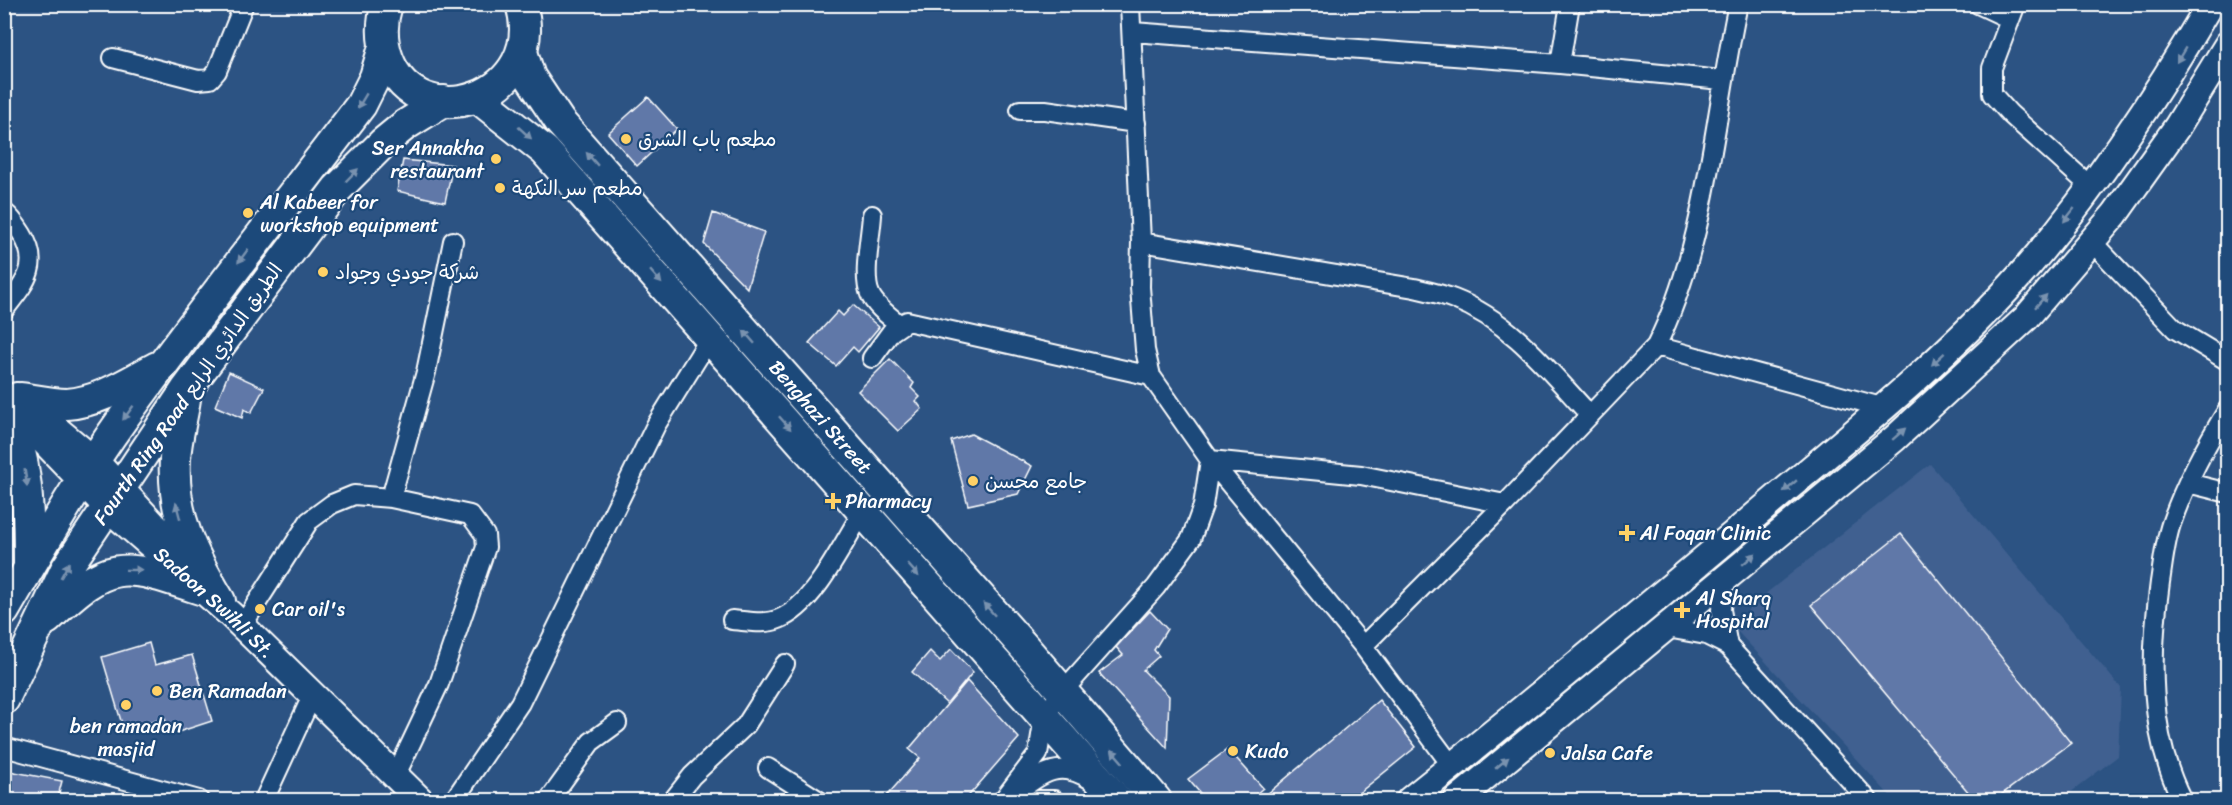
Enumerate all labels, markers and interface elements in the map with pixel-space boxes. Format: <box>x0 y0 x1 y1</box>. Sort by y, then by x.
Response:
one-way arrow <box>2175 47 2186 63</box>
one-way arrow <box>357 93 368 109</box>
place label: مطعم باب الشرق <box>638 122 777 157</box>
one-way arrow <box>517 126 532 140</box>
place label: Ser Annakha restaurant <box>372 131 485 189</box>
marker: مطعم باب الشرق <box>619 132 633 146</box>
marker: Ser Annakha restaurant <box>489 152 503 166</box>
one-way arrow <box>585 152 599 167</box>
one-way arrow <box>344 168 358 182</box>
place label: مطعم سر النكهة <box>512 171 643 206</box>
marker: مطعم سر النكهة <box>493 181 507 195</box>
place label: Al Kabeer for workshop equipment <box>259 185 439 243</box>
marker: Al Kabeer for workshop equipment <box>241 206 255 220</box>
one-way arrow <box>2064 207 2076 222</box>
one-way arrow <box>238 248 250 263</box>
place label: شركة جودي وجواد <box>335 255 479 290</box>
street label: Fourth Ring Road الطريق الدائري الرابع <box>84 256 292 532</box>
marker: شركة جودي وجواد <box>316 265 330 279</box>
one-way arrow <box>649 269 662 284</box>
one-way arrow <box>2034 293 2048 308</box>
one-way arrow <box>743 330 756 345</box>
one-way arrow <box>1931 351 1945 365</box>
street label: Benghazi Street <box>760 352 881 482</box>
one-way arrow <box>122 405 134 420</box>
one-way arrow <box>778 415 792 430</box>
one-way arrow <box>1891 428 1906 441</box>
place label: جامع محسن <box>985 464 1087 499</box>
one-way arrow <box>21 469 30 488</box>
marker: جامع محسن <box>966 474 980 488</box>
one-way arrow <box>1783 479 1798 492</box>
place label: Pharmacy <box>845 484 932 519</box>
marker: Pharmacy <box>826 494 840 508</box>
one-way arrow <box>173 501 182 519</box>
place label: Al Foqan Clinic <box>1639 516 1771 551</box>
marker: Al Foqan Clinic <box>1618 524 1636 542</box>
street label: Sadoon Swihli St. <box>146 537 284 667</box>
one-way arrow <box>1741 553 1756 566</box>
one-way arrow <box>60 562 71 578</box>
one-way arrow <box>906 562 919 577</box>
one-way arrow <box>124 565 143 575</box>
place label: Al Sharq Hospital <box>1695 581 1771 639</box>
place label: Car oil's <box>272 592 346 627</box>
marker: Al Sharq Hospital <box>1673 601 1691 619</box>
marker: Car oil's <box>253 602 267 616</box>
one-way arrow <box>983 602 996 617</box>
place label: Ben Ramadan <box>169 674 287 709</box>
marker: Ben Ramadan <box>150 684 164 698</box>
marker: ben ramadan masjid <box>119 698 133 712</box>
place label: ben ramadan masjid <box>70 709 182 767</box>
place label: Kudo <box>1245 734 1289 769</box>
place label: Jalsa Cafe <box>1561 736 1653 771</box>
marker: Kudo <box>1226 744 1240 758</box>
marker: Jalsa Cafe <box>1543 746 1557 760</box>
one-way arrow <box>1111 749 1124 764</box>
one-way arrow <box>1494 757 1509 770</box>

